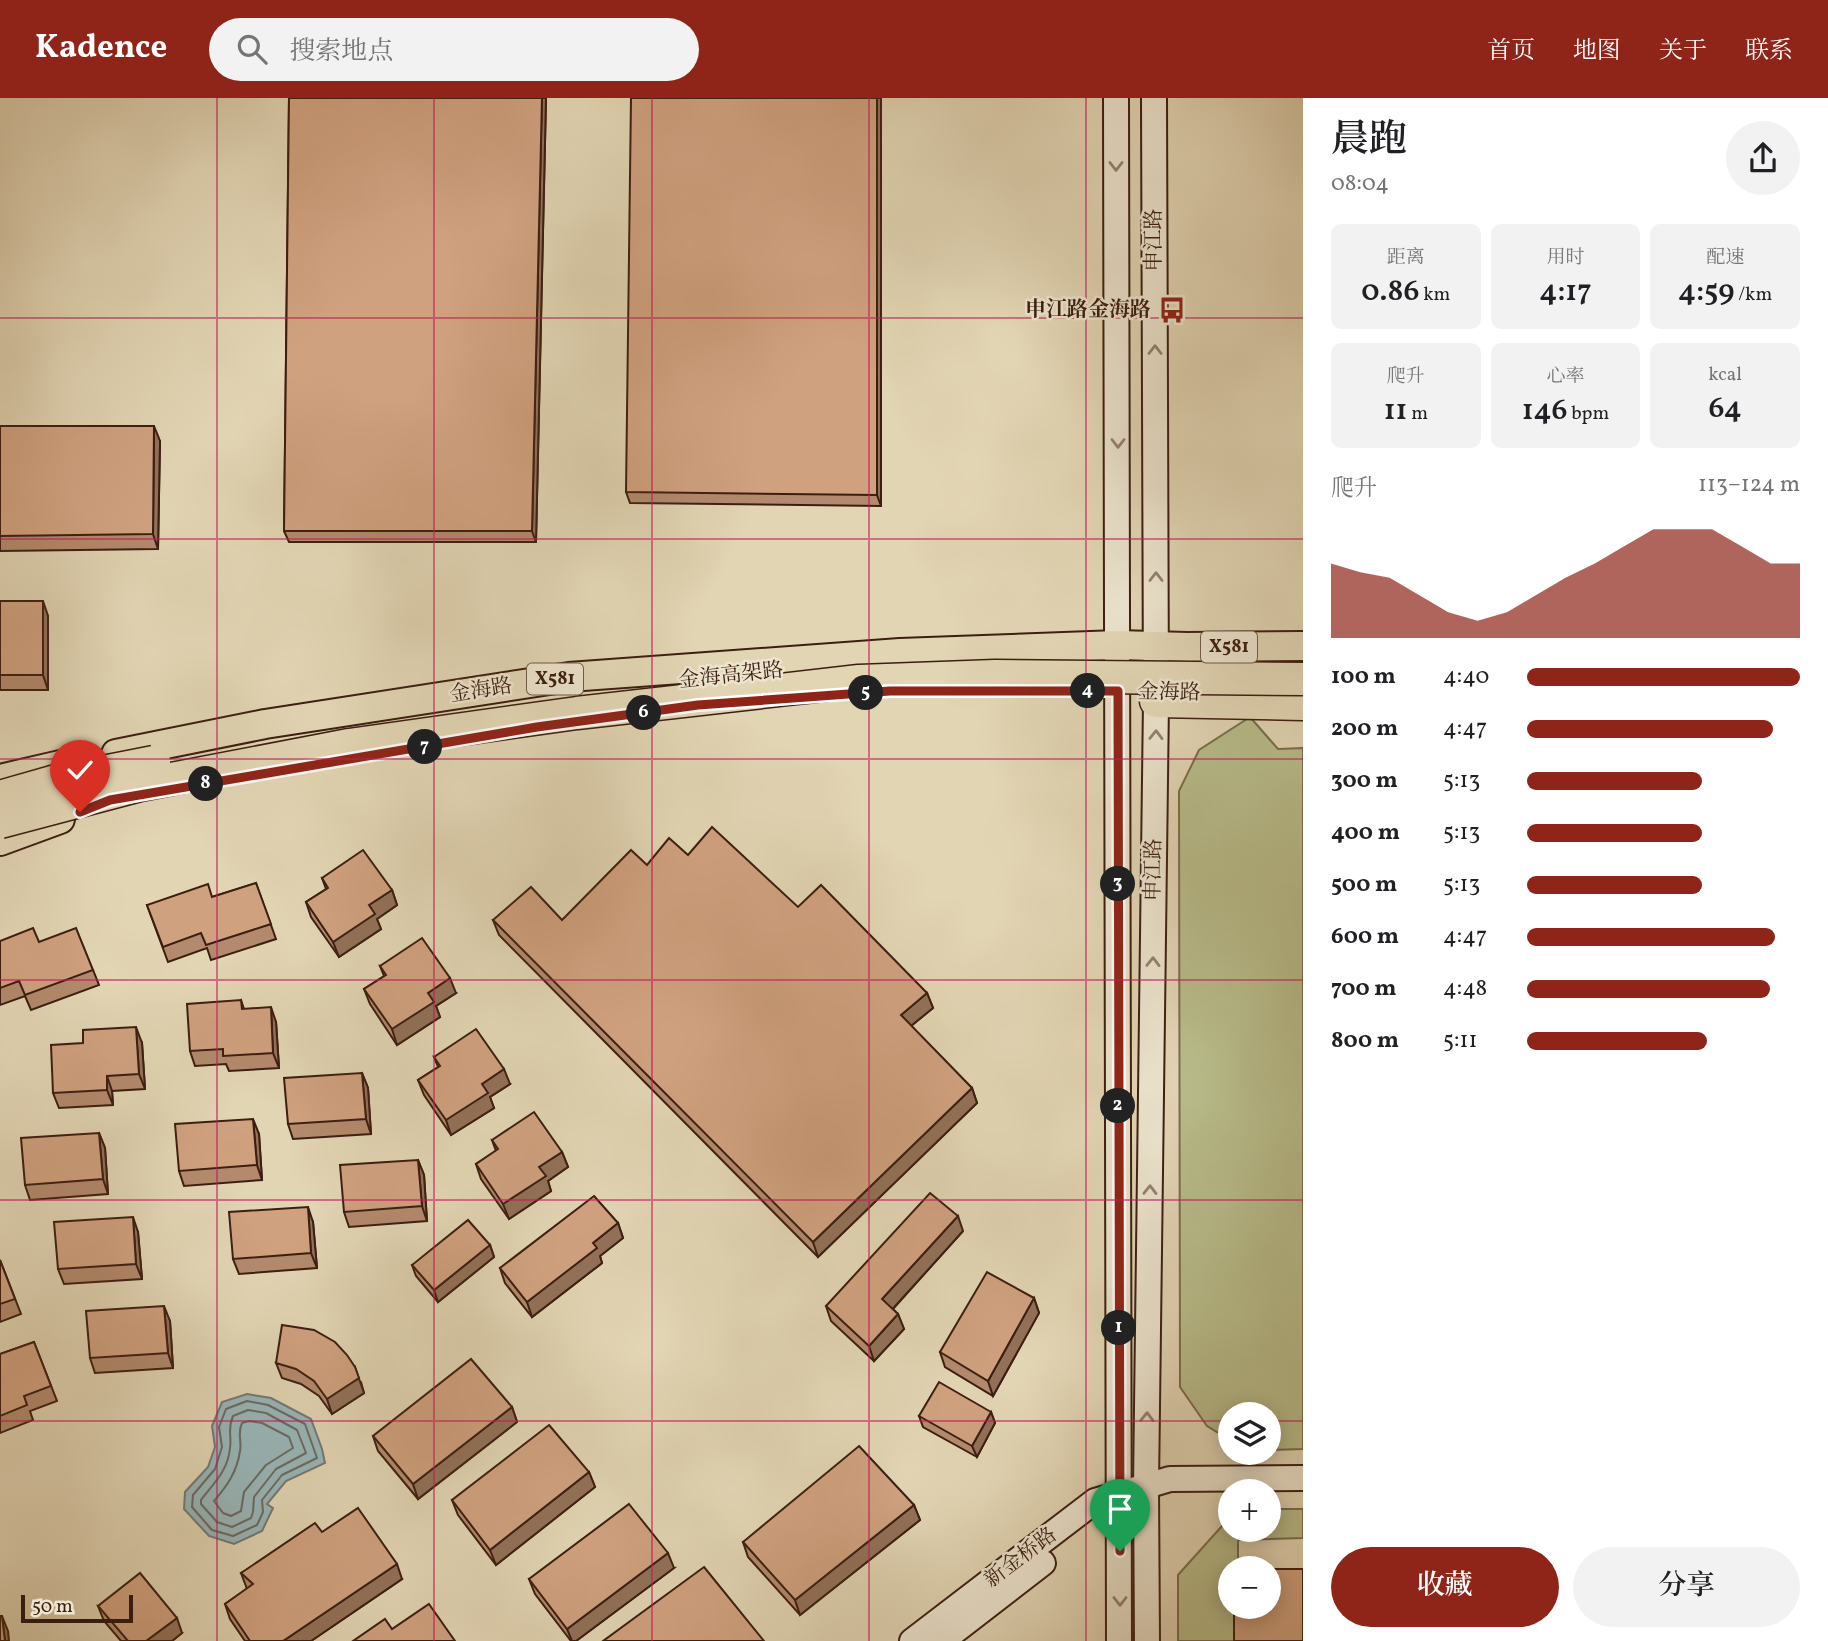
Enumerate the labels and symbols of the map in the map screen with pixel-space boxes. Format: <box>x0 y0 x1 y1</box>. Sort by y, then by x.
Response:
one-way arrow <box>1108 161 1124 172</box>
street label: 申江路 <box>1140 209 1169 272</box>
bus stop icon: 申江路金海路 <box>1157 295 1187 325</box>
place label: 申江路金海路 <box>1025 296 1151 325</box>
one-way arrow <box>1147 344 1163 354</box>
one-way arrow <box>1110 438 1126 448</box>
one-way arrow <box>1148 571 1164 582</box>
road number: X581 <box>1201 632 1257 662</box>
street label: 金海高架路 <box>677 656 785 696</box>
road number: X581 <box>527 664 583 694</box>
street label: 金海路 <box>448 672 514 710</box>
pin: 4 <box>1070 674 1106 708</box>
pin: 5 <box>848 676 884 710</box>
street label: 金海路 <box>1137 678 1201 708</box>
pin: 6 <box>626 696 662 730</box>
one-way arrow <box>1148 729 1163 740</box>
pin: 7 <box>408 730 442 764</box>
pin <box>50 740 110 812</box>
pin: 8 <box>188 766 224 802</box>
street label: 申江路 <box>1139 838 1169 902</box>
pin: 3 <box>1100 866 1136 902</box>
one-way arrow <box>1145 957 1161 967</box>
pin: 2 <box>1100 1088 1136 1124</box>
one-way arrow <box>1142 1184 1158 1195</box>
pin: 1 <box>1102 1310 1136 1346</box>
one-way arrow <box>1139 1412 1155 1422</box>
pin <box>1090 1479 1150 1551</box>
street label: 新金桥路 <box>979 1521 1063 1595</box>
scale bar <box>21 1592 133 1624</box>
one-way arrow <box>1112 1596 1127 1607</box>

